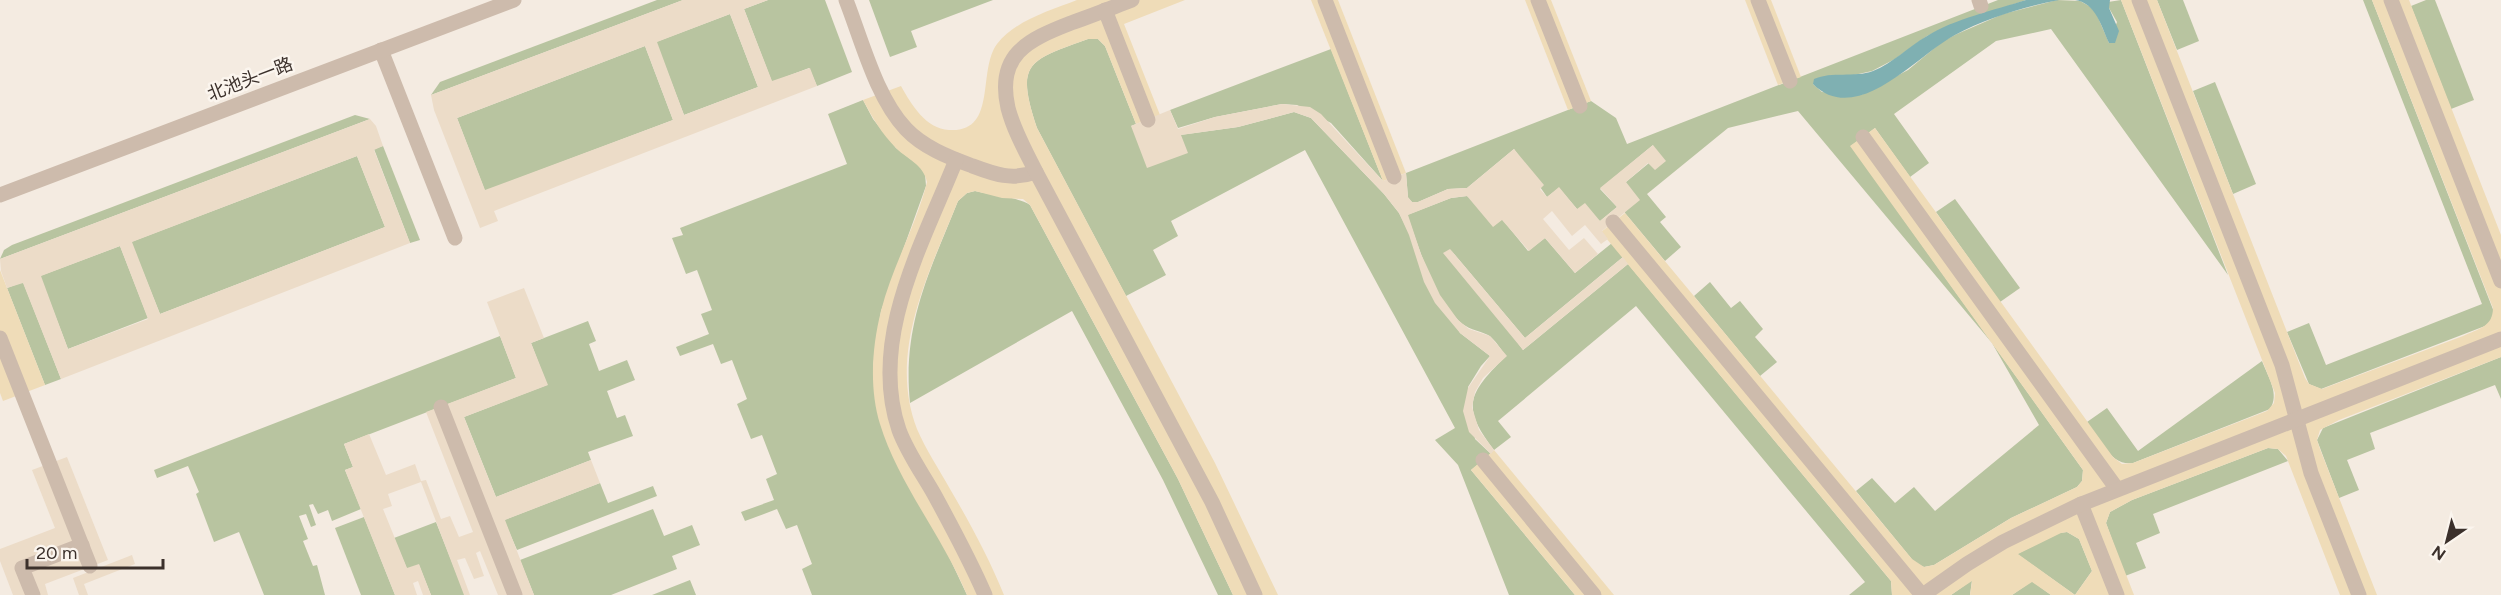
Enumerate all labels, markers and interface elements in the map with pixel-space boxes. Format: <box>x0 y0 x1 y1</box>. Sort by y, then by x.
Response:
street label: 北池头一路 <box>204 53 296 105</box>
north arrow <box>2417 511 2477 571</box>
scale bar <box>27 532 164 570</box>
text: 20 m <box>36 542 77 564</box>
text: N <box>2428 542 2449 564</box>

